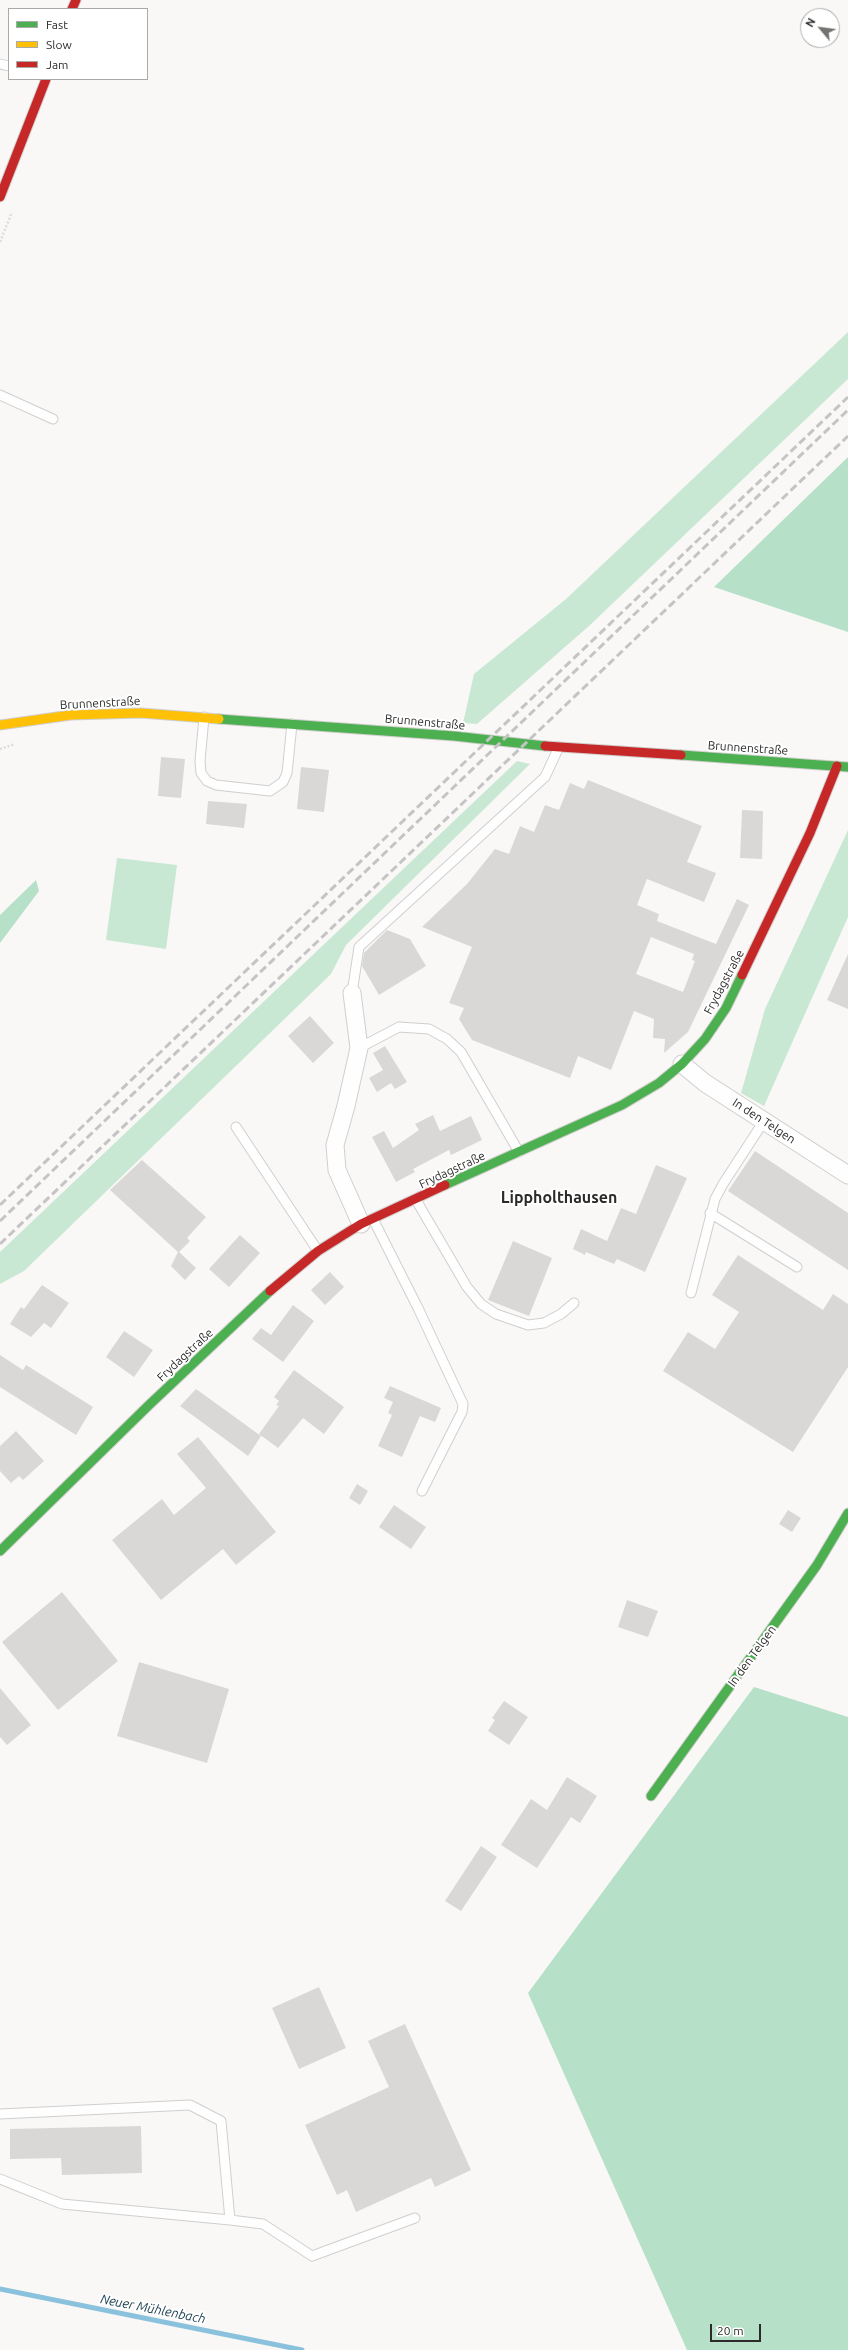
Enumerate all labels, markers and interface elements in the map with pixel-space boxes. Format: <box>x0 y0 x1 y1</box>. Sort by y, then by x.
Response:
legend <box>8 8 148 80</box>
north arrow <box>800 8 840 48</box>
text: N <box>803 16 818 29</box>
text: Fast <box>46 18 68 31</box>
text: Slow <box>46 38 72 51</box>
text: Jam <box>46 58 68 71</box>
street label: Brunnenstraße <box>59 694 141 712</box>
street label: Brunnenstraße <box>384 711 466 733</box>
street label: Brunnenstraße <box>707 738 789 758</box>
street label: Frydagstraße <box>701 947 747 1017</box>
street label: In den Telgen <box>730 1095 798 1147</box>
street label: Frydagstraße <box>417 1148 487 1192</box>
district label: Lippholthausen <box>501 1188 617 1208</box>
street label: Frydagstraße <box>154 1325 216 1385</box>
street label: In den Telgen <box>725 1623 779 1689</box>
water label: Neuer Mühlenbach <box>99 2291 207 2327</box>
scale bar <box>712 2316 763 2342</box>
text: 20 m <box>717 2324 744 2337</box>

